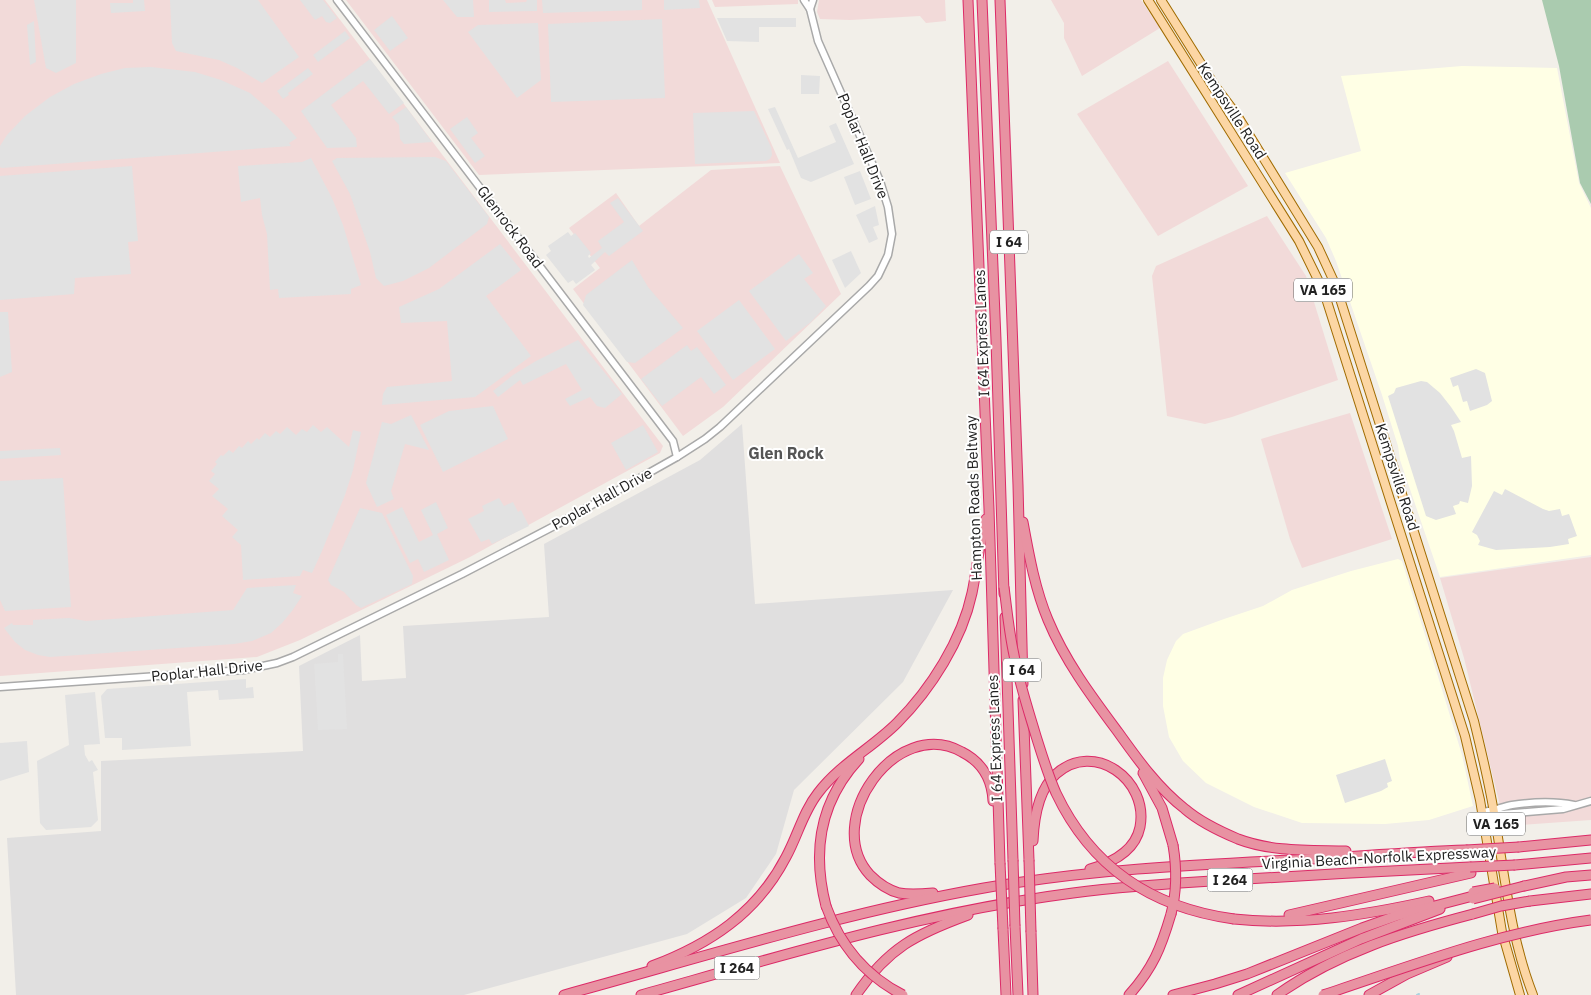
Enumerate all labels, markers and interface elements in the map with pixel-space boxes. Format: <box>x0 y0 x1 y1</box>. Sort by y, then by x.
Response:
street label: Kempsville Road <box>1194 59 1271 163</box>
street label: Poplar Hall Drive <box>834 90 893 201</box>
street label: Glenrock Road <box>473 182 548 272</box>
road number: I 64 <box>990 230 1028 253</box>
street label: I 64 Express Lanes <box>970 269 993 397</box>
road number: VA 165 <box>1294 278 1352 302</box>
street label: Hampton Roads Beltway <box>961 415 986 581</box>
street label: Kempsville Road <box>1371 421 1424 533</box>
district label: Glen Rock <box>748 443 825 463</box>
street label: Poplar Hall Drive <box>548 463 655 534</box>
street label: Poplar Hall Drive <box>150 655 264 686</box>
road number: I 64 <box>1003 658 1041 682</box>
street label: I 64 Express Lanes <box>983 674 1006 802</box>
road number: VA 165 <box>1467 812 1525 836</box>
street label: Virginia Beach-Norfolk Expressway <box>1261 842 1497 873</box>
road number: I 264 <box>1208 868 1252 892</box>
road number: I 264 <box>714 956 760 980</box>

